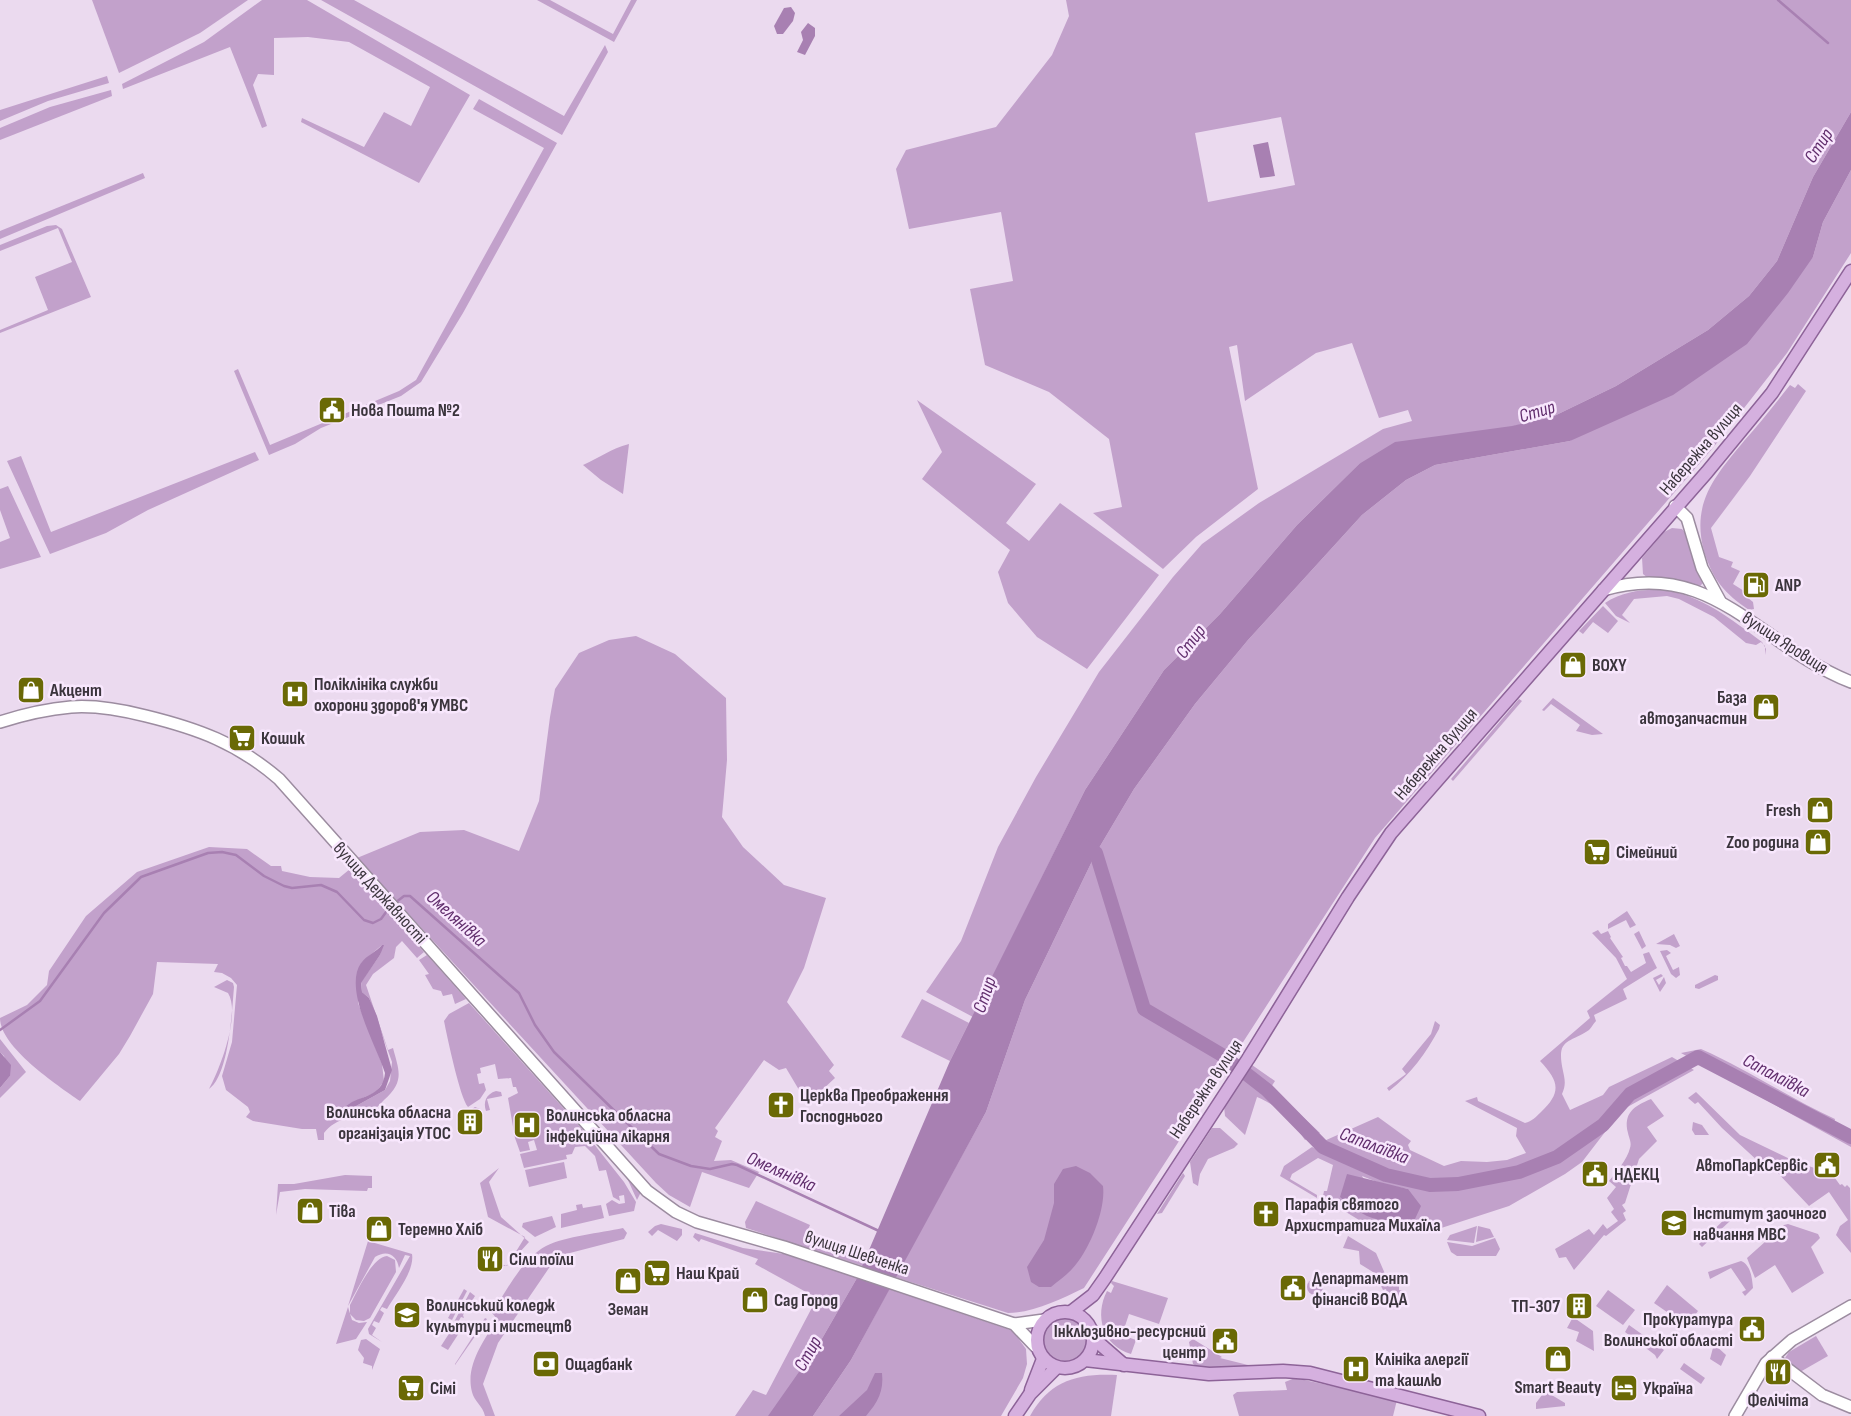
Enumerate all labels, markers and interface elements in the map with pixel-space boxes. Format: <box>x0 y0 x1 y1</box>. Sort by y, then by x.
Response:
water label: Стир <box>1799 124 1839 168</box>
public building icon: Нова Пошта №2 <box>317 395 347 425</box>
water label: Стир <box>1516 396 1558 428</box>
street label: Набережна вулиця <box>1655 399 1747 499</box>
place label: Нова Пошта №2 <box>351 400 460 421</box>
fuel station icon: ANP <box>1741 570 1771 600</box>
place label: ANP <box>1774 575 1801 596</box>
street label: вулиця Яровиця <box>1738 607 1832 679</box>
water label: Стир <box>1171 620 1211 663</box>
shop icon: BOXY <box>1558 650 1588 680</box>
place label: BOXY <box>1592 655 1627 676</box>
place label: Поліклініка служби охорони здоров'я УМВС <box>314 674 468 716</box>
shop icon: Акцент <box>16 675 46 705</box>
hospital icon: Поліклініка служби охорони здоров'я УМВС <box>280 679 310 709</box>
place label: Акцент <box>49 680 102 701</box>
place label: База автозапчастин <box>1640 687 1747 729</box>
shop icon: База автозапчастин <box>1751 692 1781 722</box>
street label: Набережна вулиця <box>1390 704 1482 804</box>
supermarket icon: Кошик <box>227 723 257 753</box>
place label: Кошик <box>261 728 305 749</box>
shop icon: Fresh <box>1805 795 1835 825</box>
place label: Fresh <box>1766 800 1801 821</box>
shop icon: Zoo родина <box>1803 827 1833 857</box>
place label: Zoo родина <box>1726 832 1799 853</box>
supermarket icon: Сімейний <box>1582 837 1612 867</box>
street label: вулиця Державності <box>329 838 431 948</box>
place label: Сімейний <box>1616 842 1677 863</box>
water label: Омелянівка <box>421 886 491 952</box>
water label: Стир <box>968 974 1002 1016</box>
street label: Набережна вулиця <box>1165 1035 1247 1143</box>
water label: Сапалаївка <box>1739 1049 1814 1103</box>
place label: Церква Преображення Господнього <box>800 1085 949 1127</box>
church icon: Церква Преображення Господнього <box>766 1090 796 1120</box>
place label: Волинська обласна організація УТОС <box>326 1102 451 1144</box>
place label: Волинська обласна інфекційна лікарня <box>546 1105 671 1147</box>
building icon: Волинська обласна організація УТОС <box>455 1107 485 1137</box>
hospital icon: Волинська обласна інфекційна лікарня <box>512 1110 542 1140</box>
water label: Сапалаївка <box>1336 1122 1412 1170</box>
water label: Омелянівка <box>743 1147 819 1198</box>
public building icon: АвтоПаркСервіс <box>1812 1150 1842 1180</box>
place label: АвтоПаркСервіс <box>1695 1155 1808 1176</box>
public building icon: НДЕКЦ <box>1580 1159 1610 1189</box>
place label: НДЕКЦ <box>1614 1164 1660 1185</box>
place label: Парафія святого Архистратига Михаїла <box>1284 1194 1441 1236</box>
shop icon: Тіва <box>295 1196 325 1226</box>
church icon: Парафія святого Архистратига Михаїла <box>1251 1199 1281 1229</box>
place label: Тіва <box>329 1201 356 1222</box>
place label: Інститут заочного навчання МВС <box>1693 1203 1827 1245</box>
school or university icon: Інститут заочного навчання МВС <box>1659 1208 1689 1238</box>
shop icon: Теремно Хліб <box>364 1214 394 1244</box>
place label: Теремно Хліб <box>398 1219 483 1240</box>
street label: вулиця Шевченка <box>802 1226 912 1280</box>
restaurant icon: Сіли поїли <box>475 1244 505 1274</box>
place label: Сіли поїли <box>509 1249 574 1270</box>
supermarket icon: Наш Край <box>642 1258 672 1288</box>
place label: Наш Край <box>676 1263 739 1284</box>
shop icon: Земан <box>613 1266 643 1296</box>
place label: Департамент фінансів ВОДА <box>1312 1268 1408 1310</box>
public building icon: Департамент фінансів ВОДА <box>1278 1273 1308 1303</box>
shop icon: Сад Город <box>740 1285 770 1315</box>
place label: Сад Город <box>774 1290 838 1311</box>
building icon: ТП-307 <box>1564 1291 1594 1321</box>
place label: Волинський коледж культури і мистецтв <box>426 1295 572 1337</box>
place label: ТП-307 <box>1511 1296 1560 1317</box>
place label: Земан <box>608 1299 648 1320</box>
school or university icon: Волинський коледж культури і мистецтв <box>392 1300 422 1330</box>
place label: Прокуратура Волинської області <box>1604 1309 1733 1351</box>
public building icon: Прокуратура Волинської області <box>1737 1314 1767 1344</box>
place label: Інклюзивно-ресурсний центр <box>1054 1321 1206 1363</box>
public building icon: Інклюзивно-ресурсний центр <box>1210 1326 1240 1356</box>
water label: Стир <box>789 1332 827 1375</box>
shop icon: Smart Beauty <box>1543 1344 1573 1374</box>
bank icon: Ощадбанк <box>531 1349 561 1379</box>
place label: Клініка алергії та кашлю <box>1375 1349 1470 1391</box>
place label: Ощадбанк <box>565 1354 633 1375</box>
hospital icon: Клініка алергії та кашлю <box>1341 1354 1371 1384</box>
restaurant icon: Фелічіта <box>1763 1357 1793 1387</box>
supermarket icon: Сімі <box>396 1373 426 1403</box>
hotel icon: Україна <box>1609 1373 1639 1403</box>
place label: Smart Beauty <box>1514 1377 1602 1398</box>
place label: Сімі <box>430 1378 456 1399</box>
place label: Україна <box>1643 1378 1693 1399</box>
place label: Фелічіта <box>1747 1390 1809 1411</box>

